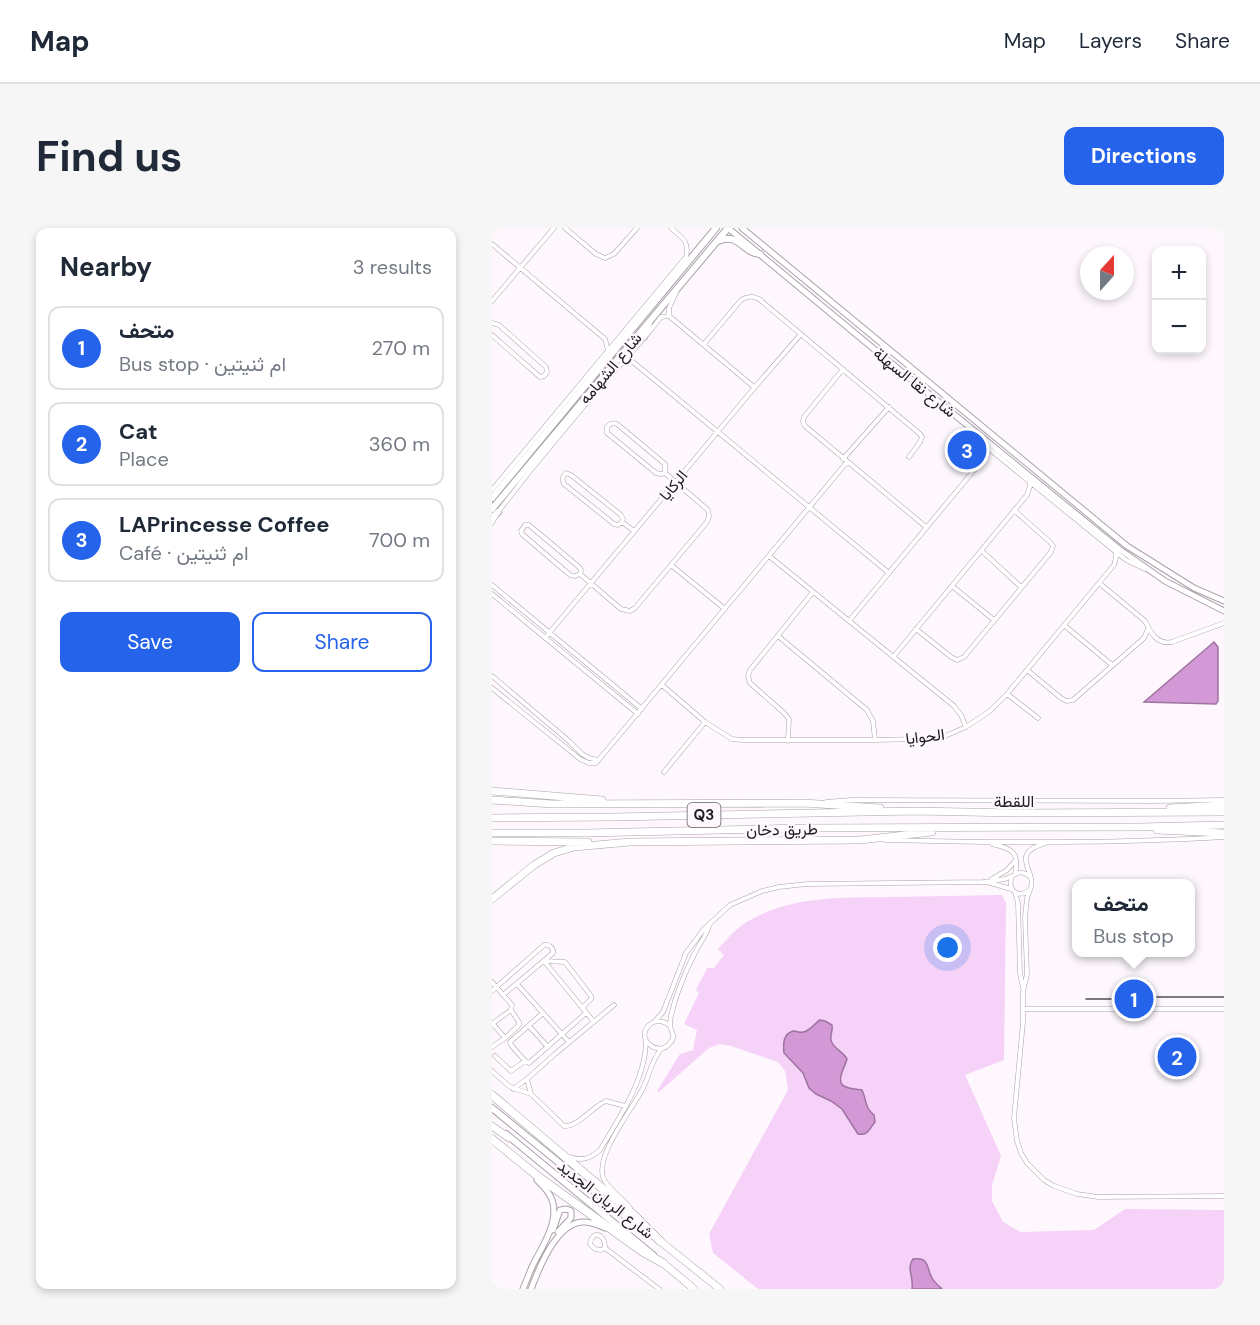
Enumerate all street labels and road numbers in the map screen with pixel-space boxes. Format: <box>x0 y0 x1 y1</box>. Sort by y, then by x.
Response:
street label: شارع الشهامه <box>574 328 647 409</box>
street label: شارع نقا السهلة <box>868 343 960 423</box>
street label: الركايا <box>655 466 692 505</box>
street label: الحوايا <box>904 724 946 749</box>
street label: اللقطة <box>994 791 1034 812</box>
road number: Q3 <box>688 803 720 827</box>
street label: طريق دخان <box>746 818 818 841</box>
street label: شارع الريان الجديد <box>553 1155 658 1244</box>

